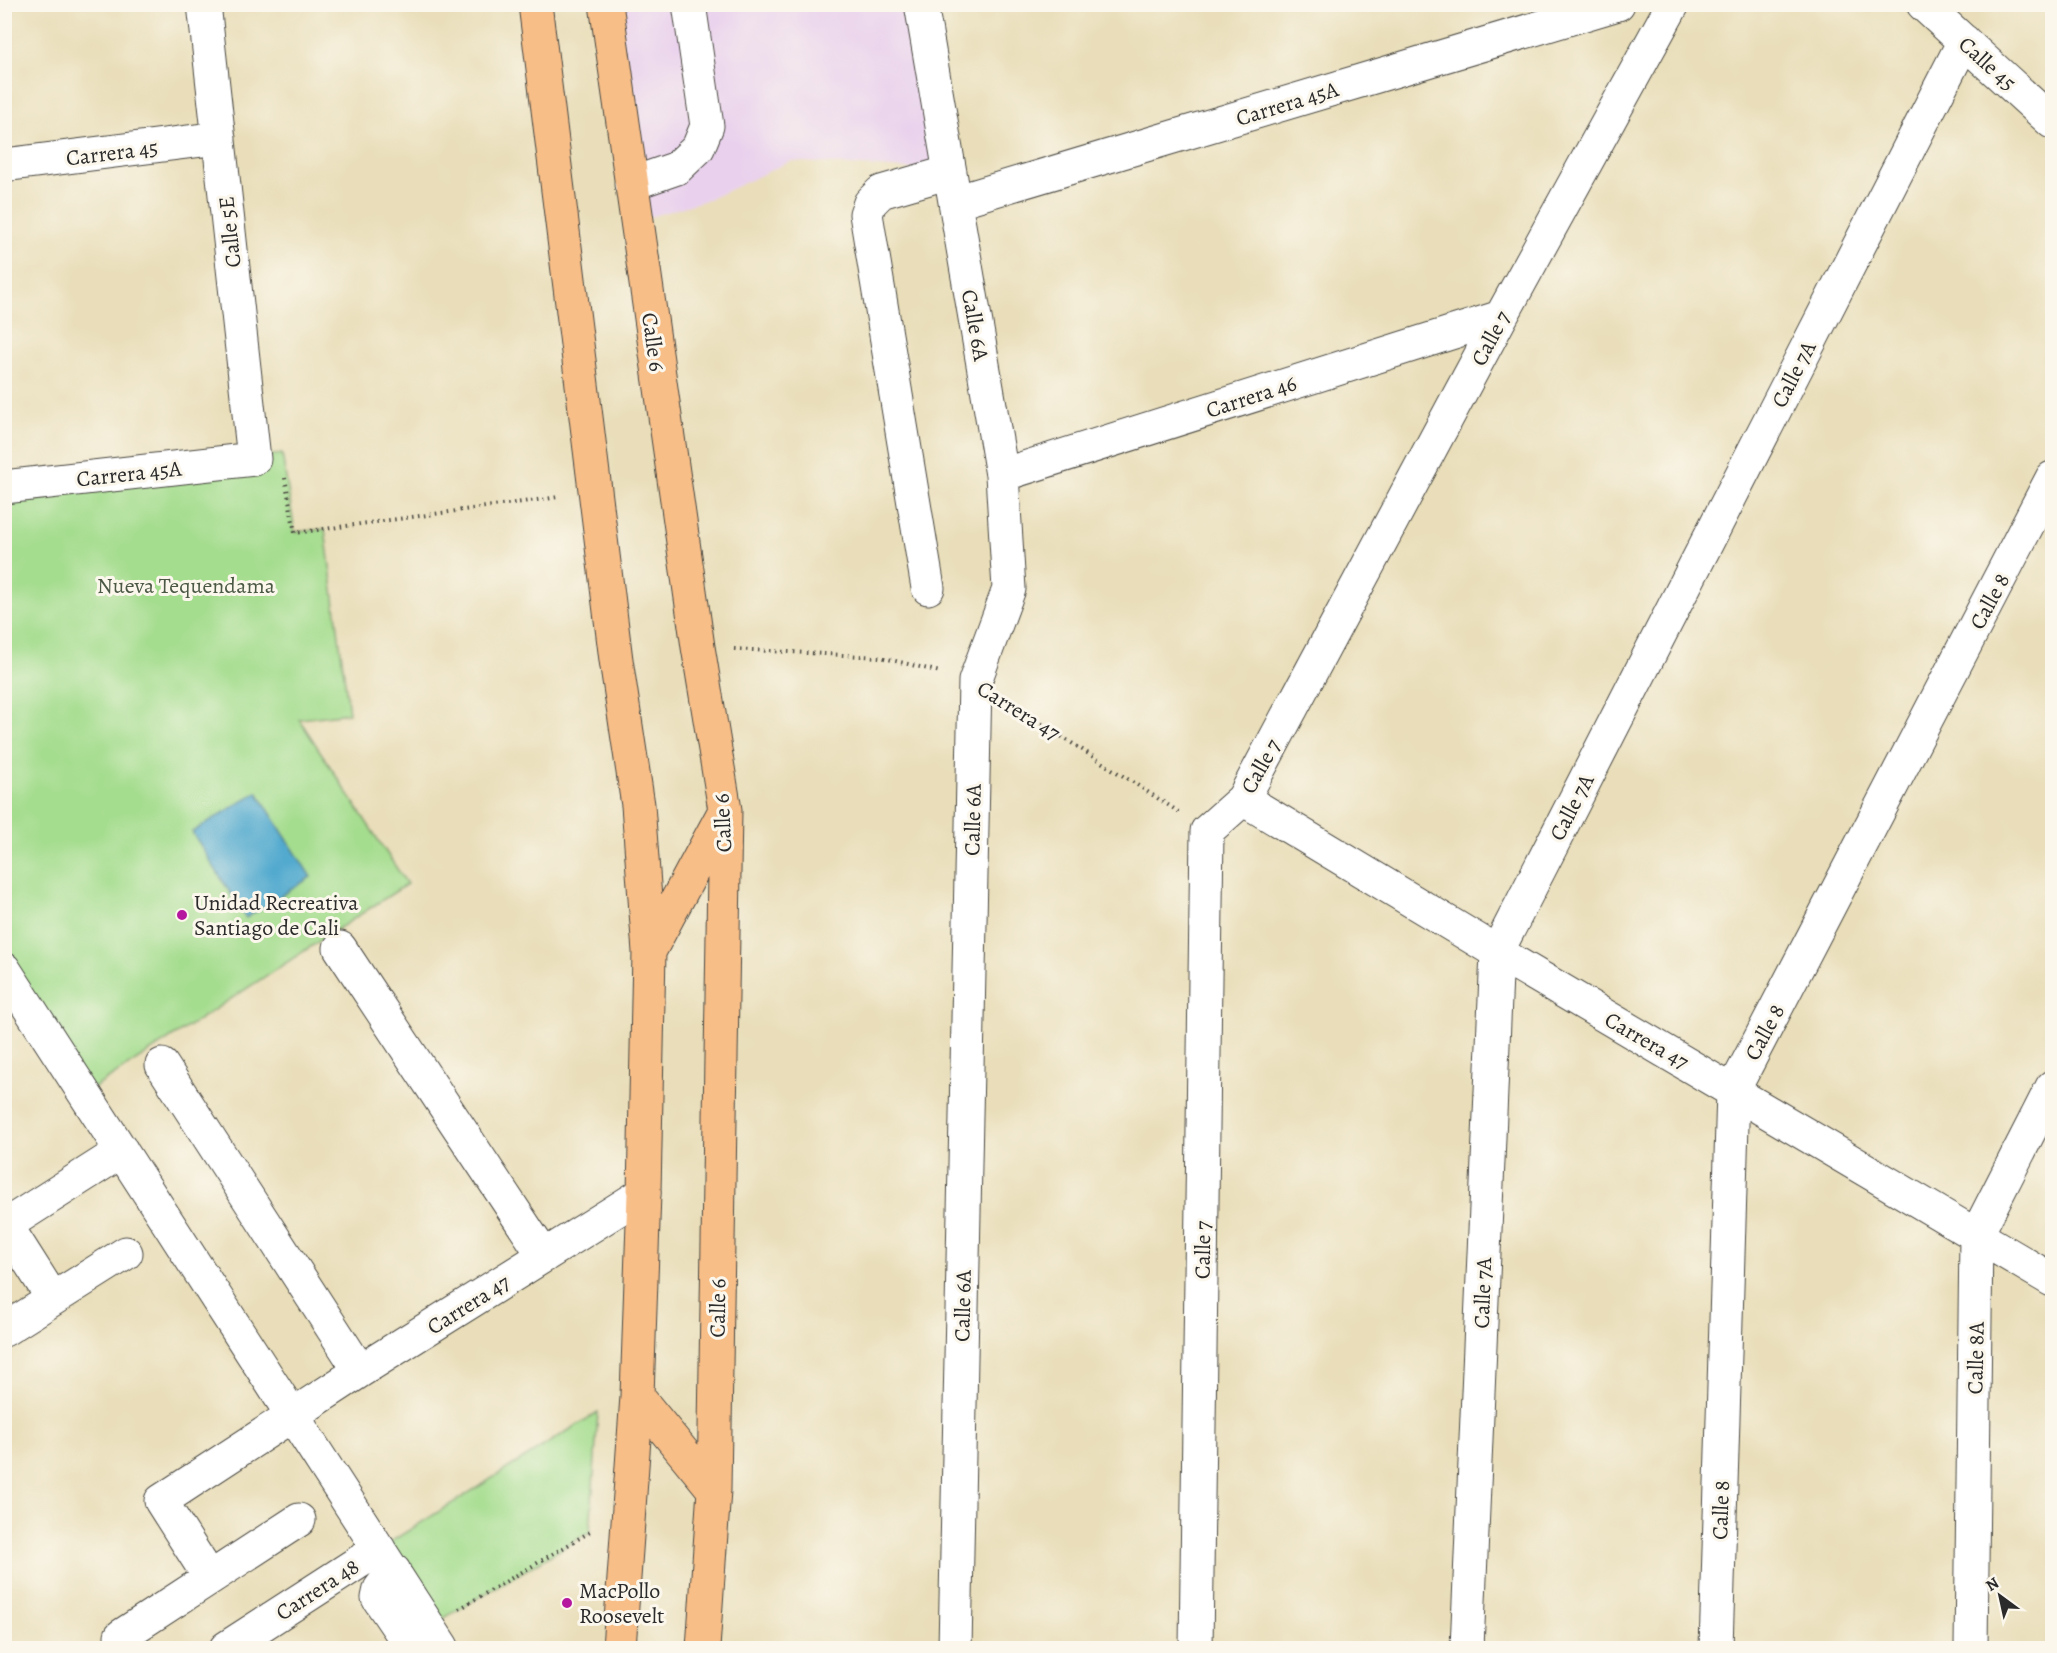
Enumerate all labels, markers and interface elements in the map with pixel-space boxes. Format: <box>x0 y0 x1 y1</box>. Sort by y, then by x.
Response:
street label: Calle 45 <box>1952 30 2023 98</box>
street label: Carrera 45A <box>1232 74 1343 134</box>
street label: Carrera 45 <box>64 132 160 174</box>
street label: Calle 5E <box>211 195 249 269</box>
street label: Calle 6A <box>954 287 996 364</box>
street label: Calle 7 <box>1464 305 1518 371</box>
street label: Calle 6 <box>634 311 672 374</box>
street label: Calle 7A <box>1764 335 1824 413</box>
street label: Carrera 46 <box>1202 368 1300 426</box>
street label: Carrera 45A <box>75 453 184 494</box>
street label: Calle 8 <box>1963 568 2017 635</box>
park label: Nueva Tequendama <box>97 571 276 601</box>
street label: Carrera 47 <box>971 674 1066 748</box>
street label: Calle 7 <box>1234 733 1288 799</box>
street label: Calle 7A <box>1542 768 1602 846</box>
street label: Calle 6A <box>957 783 989 856</box>
street label: Calle 6 <box>706 793 740 853</box>
place label: Unidad Recreativa Santiago de Cali <box>194 888 359 943</box>
marker: Unidad Recreativa Santiago de Cali <box>175 908 189 922</box>
street label: Calle 8 <box>1738 999 1792 1066</box>
street label: Carrera 47 <box>1599 1005 1695 1077</box>
street label: Calle 7 <box>1187 1220 1219 1279</box>
street label: Calle 7A <box>1467 1256 1499 1329</box>
street label: Carrera 47 <box>421 1267 516 1342</box>
street label: Calle 6A <box>947 1269 979 1342</box>
street label: Calle 6 <box>702 1278 734 1338</box>
street label: Calle 8A <box>1960 1320 1992 1395</box>
street label: Calle 8 <box>1705 1480 1737 1540</box>
street label: Carrera 48 <box>270 1552 365 1628</box>
north arrow <box>1970 1566 2030 1626</box>
text: N <box>1981 1572 2004 1597</box>
place label: MacPollo Roosevelt <box>579 1576 664 1631</box>
marker: MacPollo Roosevelt <box>560 1596 574 1610</box>

